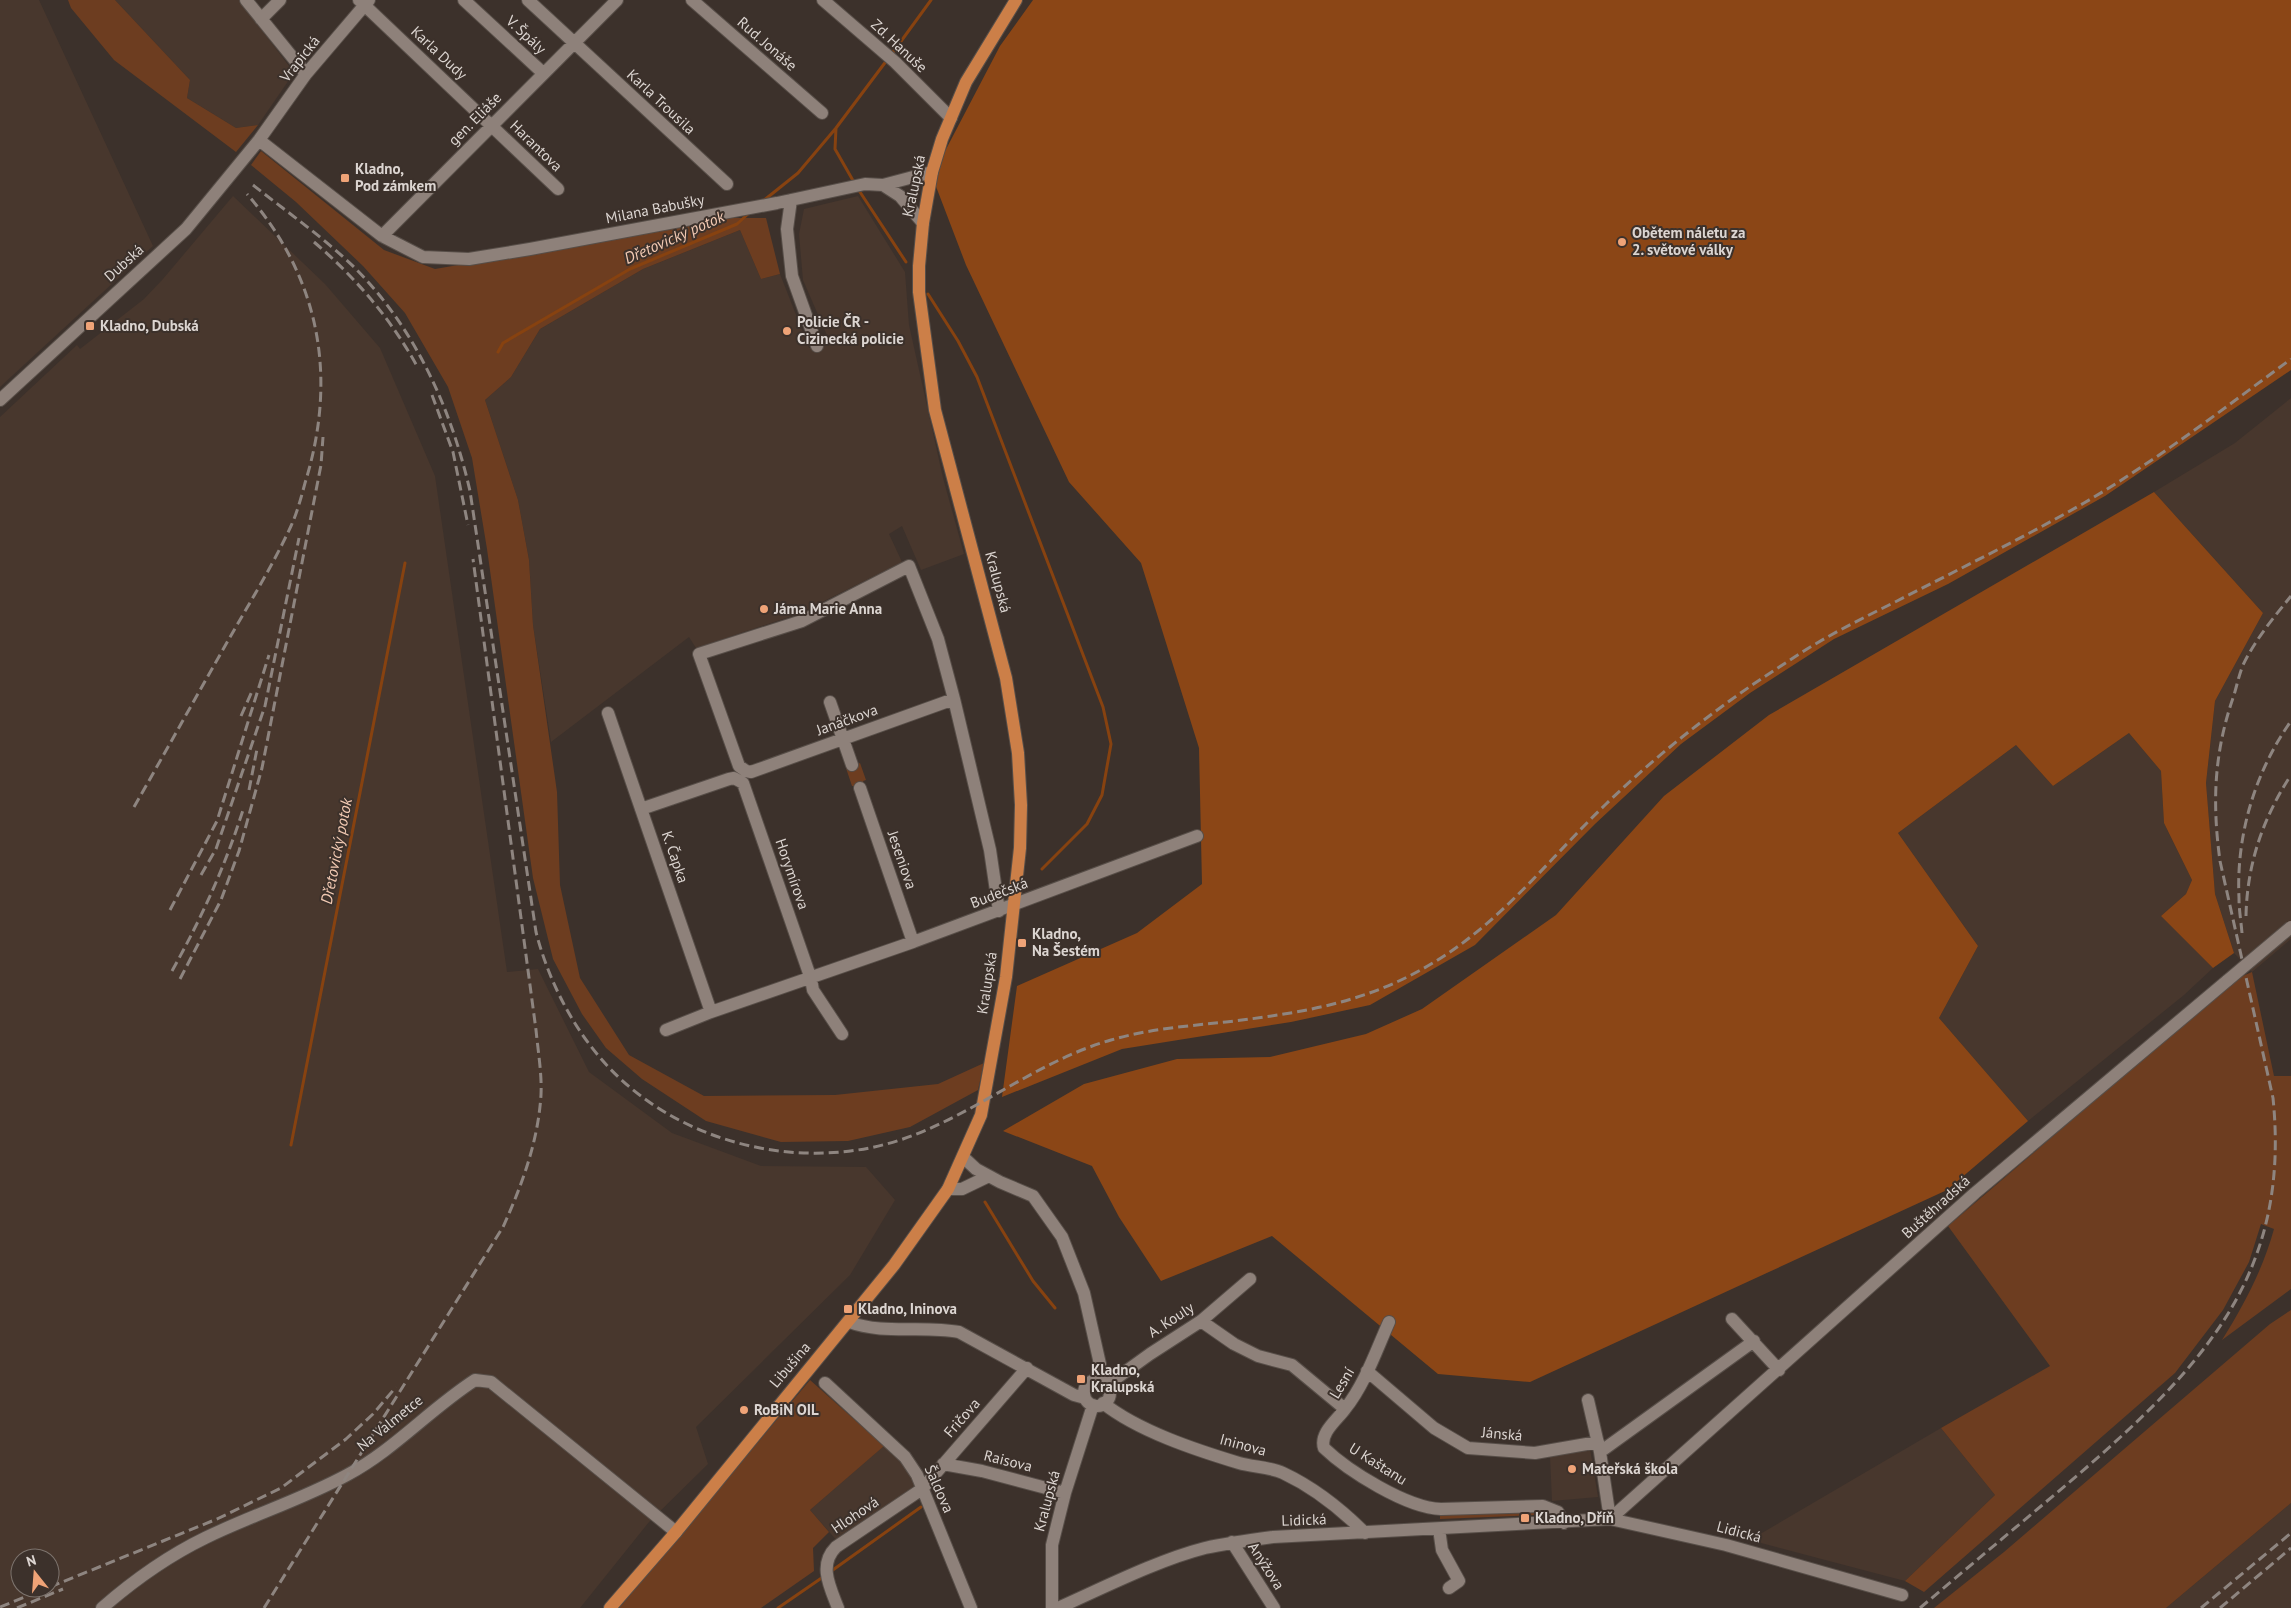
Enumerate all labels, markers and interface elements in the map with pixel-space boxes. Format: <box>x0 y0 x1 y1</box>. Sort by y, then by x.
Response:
street label: V. Špály <box>502 11 550 58</box>
street label: Rud. Jonáše <box>734 13 801 75</box>
street label: Zd. Hanuše <box>867 15 931 76</box>
street label: Karla Dudy <box>407 22 471 83</box>
street label: Vrapická <box>275 32 324 87</box>
street label: Karla Trousila <box>623 65 700 138</box>
street label: gen. Eliáše <box>444 88 505 149</box>
street label: Harantova <box>506 116 567 175</box>
street label: Kralupská <box>898 153 929 219</box>
place label: Kladno, Pod zámkem <box>355 159 436 195</box>
marker: Kladno, Pod zámkem <box>339 172 351 184</box>
street label: Milana Babušky <box>604 190 706 227</box>
water label: Dřetovický potok <box>621 206 728 268</box>
place label: Obětem náletu za 2. světové války <box>1632 223 1745 259</box>
marker: Obětem náletu za 2. světové války <box>1616 236 1628 248</box>
street label: Dubská <box>100 240 147 285</box>
place label: Policie ČR - Cizinecká policie <box>797 312 904 348</box>
place label: Kladno, Dubská <box>100 316 199 335</box>
marker: Kladno, Dubská <box>84 320 96 332</box>
marker: Policie ČR - Cizinecká policie <box>781 325 793 337</box>
street label: Kralupská <box>981 549 1016 615</box>
place label: Jáma Marie Anna <box>773 599 882 618</box>
marker: Jáma Marie Anna <box>758 603 770 615</box>
street label: Janáčkova <box>813 700 880 740</box>
water label: Dřetovický potok <box>316 795 356 906</box>
street label: Jeseniova <box>883 827 921 892</box>
street label: K. Čapka <box>658 828 693 885</box>
street label: Horymírova <box>771 836 814 912</box>
street label: Budečská <box>967 873 1030 912</box>
place label: Kladno, Na Šestém <box>1032 924 1100 960</box>
marker: Kladno, Na Šestém <box>1016 937 1028 949</box>
street label: Kralupská <box>972 950 1001 1015</box>
street label: Buštěhradská <box>1898 1171 1974 1242</box>
street label: A. Kouly <box>1144 1298 1197 1341</box>
place label: Kladno, Ininova <box>858 1299 957 1318</box>
marker: Kladno, Ininova <box>842 1303 854 1315</box>
street label: Libušina <box>765 1338 814 1391</box>
place label: Kladno, Kralupská <box>1091 1360 1154 1396</box>
street label: Lesní <box>1325 1364 1358 1402</box>
marker: Kladno, Kralupská <box>1075 1373 1087 1385</box>
street label: Na Valmetce <box>353 1390 427 1455</box>
street label: Fričova <box>939 1394 984 1441</box>
place label: RoBiN OIL <box>754 1400 819 1419</box>
marker: RoBiN OIL <box>738 1404 750 1416</box>
street label: Jánská <box>1480 1422 1523 1445</box>
street label: Ininova <box>1218 1429 1268 1460</box>
street label: U Kaštanu <box>1346 1438 1411 1489</box>
street label: Raisova <box>982 1445 1034 1476</box>
place label: Mateřská škola <box>1582 1459 1678 1478</box>
street label: Šaldova <box>921 1462 958 1516</box>
marker: Mateřská škola <box>1566 1463 1578 1475</box>
street label: Kralupská <box>1029 1468 1064 1534</box>
street label: Hlohová <box>827 1492 882 1537</box>
place label: Kladno, Dříň <box>1535 1508 1614 1527</box>
street label: Lidická <box>1281 1509 1327 1530</box>
marker: Kladno, Dříň <box>1519 1512 1531 1524</box>
street label: Lidická <box>1715 1516 1763 1547</box>
street label: Anýžova <box>1244 1538 1289 1593</box>
north arrow <box>10 1548 60 1598</box>
text: N <box>24 1551 38 1571</box>

